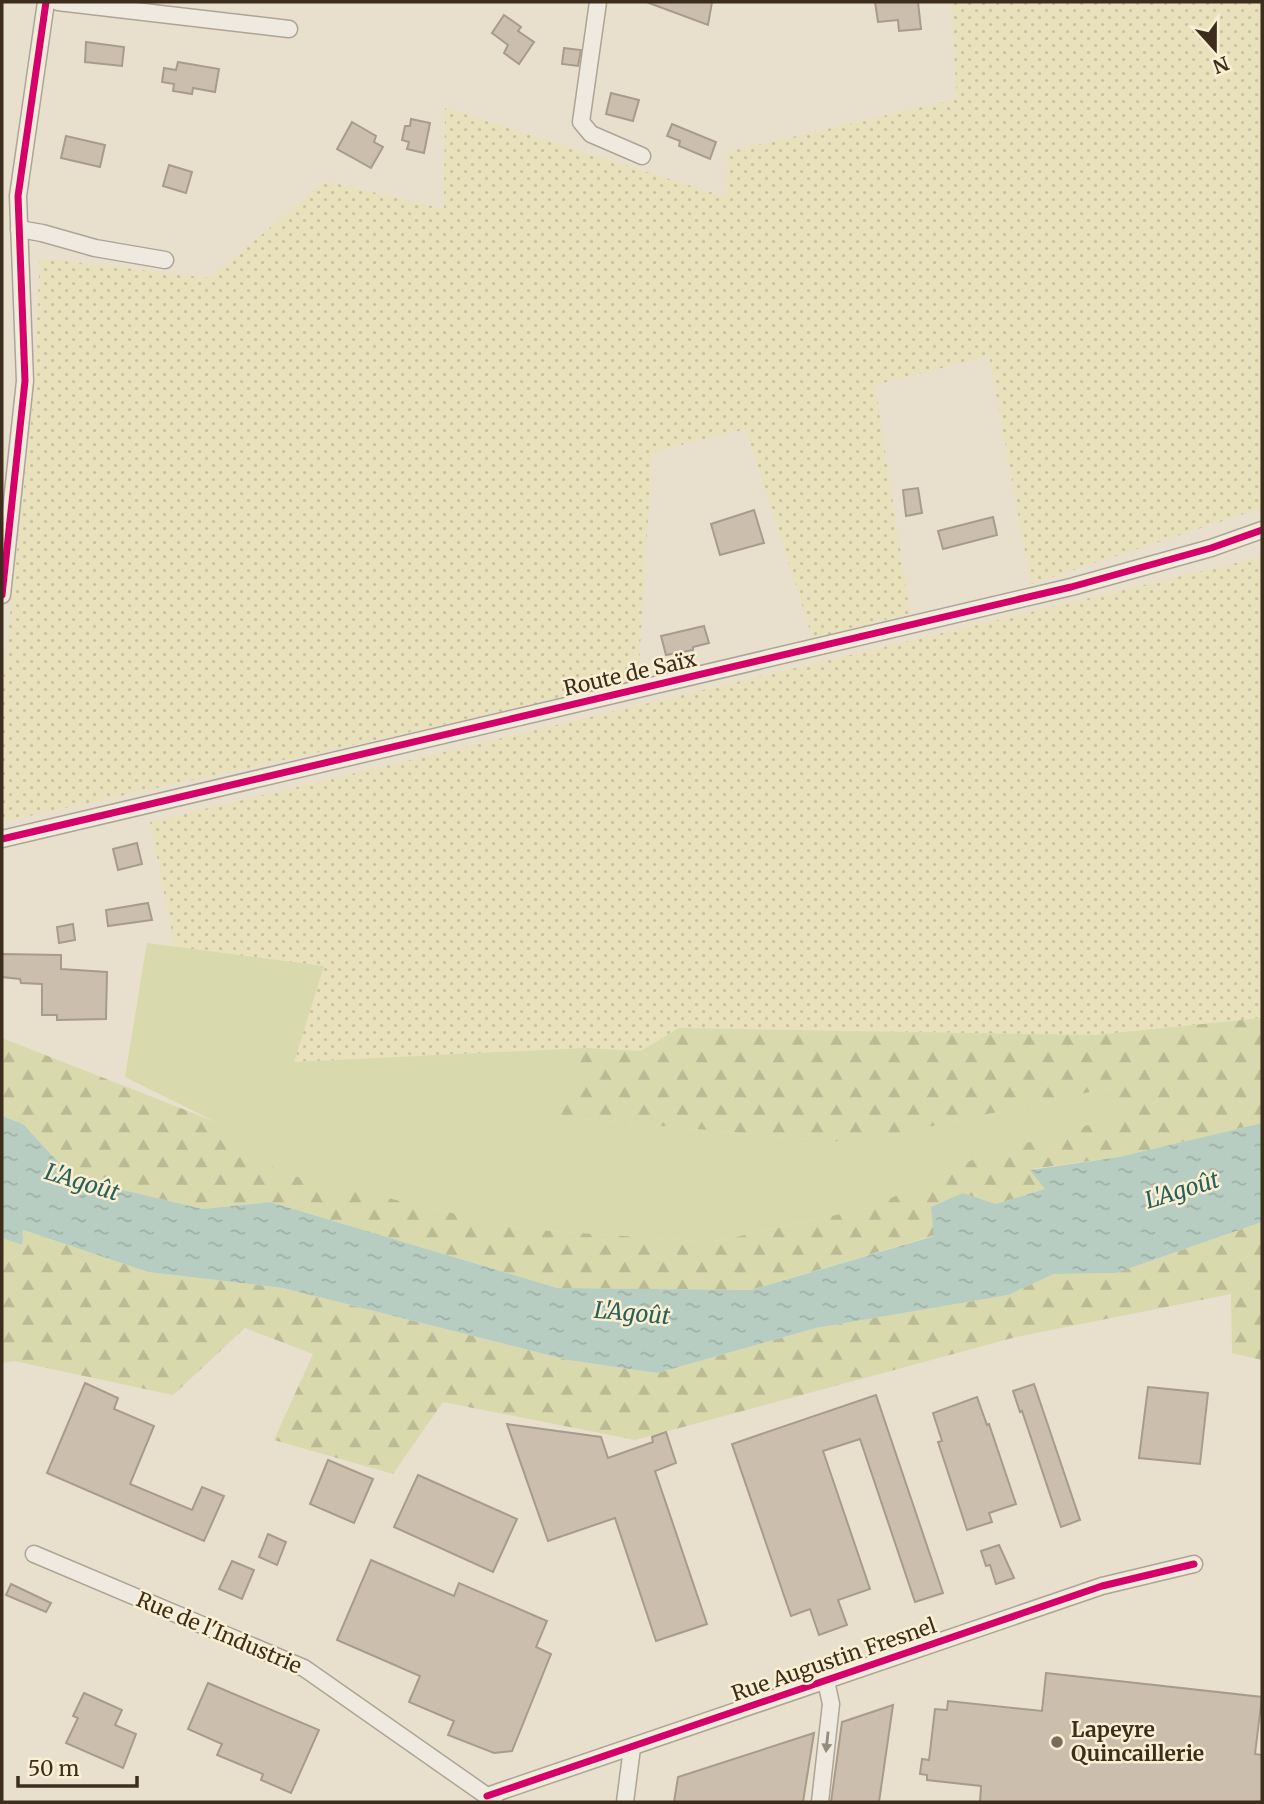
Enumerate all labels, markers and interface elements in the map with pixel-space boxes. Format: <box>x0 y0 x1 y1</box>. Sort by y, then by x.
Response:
north arrow <box>1180 14 1250 84</box>
text: N <box>1210 51 1232 79</box>
street label: Route de Saïx <box>561 645 699 702</box>
water label: L'Agoût <box>42 1157 123 1207</box>
water label: L'Agoût <box>1141 1165 1222 1215</box>
water label: L'Agoût <box>593 1295 671 1330</box>
street label: Rue de l'Industrie <box>133 1586 306 1680</box>
street label: Rue Augustin Fresnel <box>728 1612 940 1707</box>
place label: Lapeyre Quincaillerie <box>1071 1716 1204 1767</box>
one-way arrow <box>822 1731 833 1753</box>
marker: Lapeyre Quincaillerie <box>1049 1734 1065 1750</box>
scale bar <box>18 1744 136 1788</box>
text: 50 m <box>28 1755 79 1782</box>

